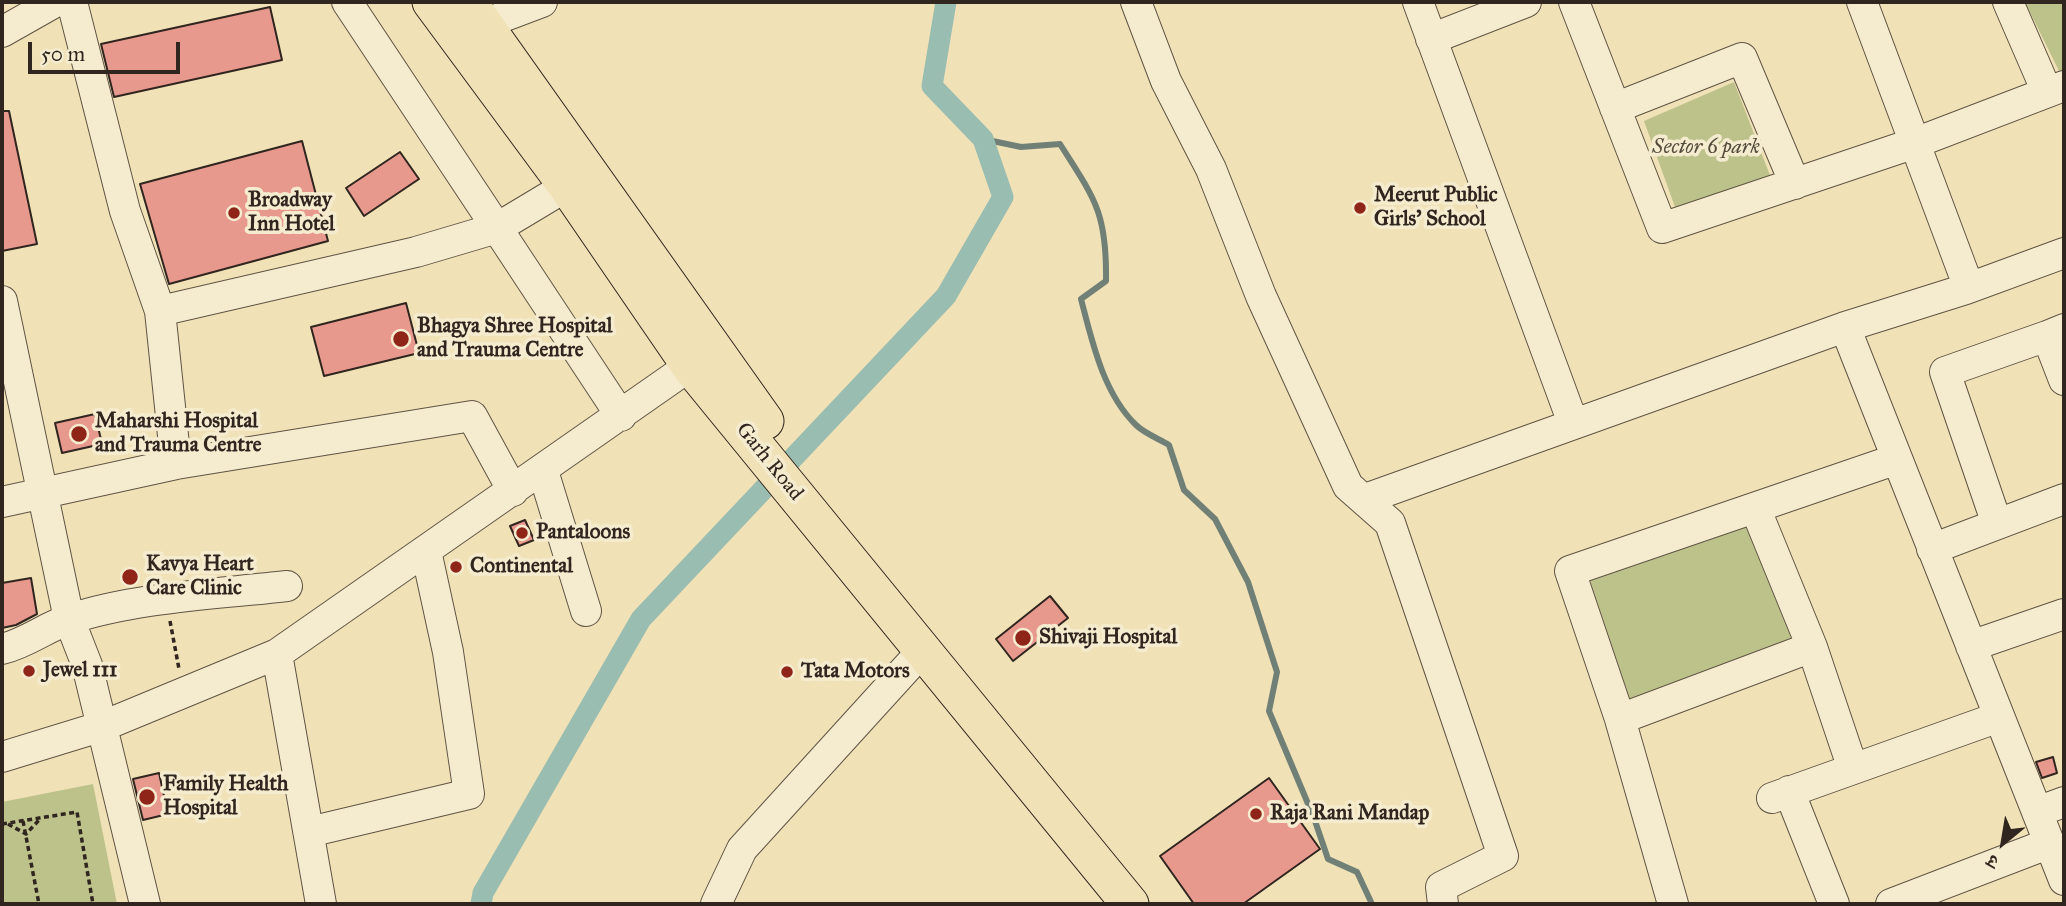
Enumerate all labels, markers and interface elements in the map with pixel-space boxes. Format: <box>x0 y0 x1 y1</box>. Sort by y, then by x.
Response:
scale bar <box>32 28 184 72</box>
text: 50 m <box>41 41 85 67</box>
park label: Sector 6 park <box>1652 135 1760 161</box>
place label: Meerut Public Girls' School <box>1374 183 1498 233</box>
place label: Broadway Inn Hotel <box>248 188 335 238</box>
marker: Meerut Public Girls' School <box>1352 200 1368 216</box>
marker: Broadway Inn Hotel <box>226 205 242 221</box>
place label: Bhagya Shree Hospital and Trauma Centre <box>417 314 612 364</box>
marker: Bhagya Shree Hospital and Trauma Centre <box>391 329 411 349</box>
place label: Maharshi Hospital and Trauma Centre <box>95 409 261 459</box>
street label: Garh Road <box>730 418 808 506</box>
marker: Maharshi Hospital and Trauma Centre <box>69 424 89 444</box>
place label: Pantaloons <box>536 520 630 546</box>
marker: Pantaloons <box>514 525 530 541</box>
place label: Kavya Heart Care Clinic <box>146 552 254 602</box>
place label: Continental <box>470 554 573 580</box>
marker: Continental <box>448 559 464 575</box>
marker: Kavya Heart Care Clinic <box>120 567 140 587</box>
place label: Shivaji Hospital <box>1039 625 1177 651</box>
marker: Shivaji Hospital <box>1013 628 1033 648</box>
place label: Jewel 111 <box>43 658 117 684</box>
place label: Tata Motors <box>801 659 910 685</box>
marker: Jewel 111 <box>21 663 37 679</box>
marker: Tata Motors <box>779 664 795 680</box>
place label: Family Health Hospital <box>163 772 288 822</box>
marker: Family Health Hospital <box>137 787 157 807</box>
place label: Raja Rani Mandap <box>1270 801 1429 827</box>
marker: Raja Rani Mandap <box>1248 806 1264 822</box>
north arrow <box>1968 808 2038 878</box>
text: उ <box>1982 849 2002 874</box>

